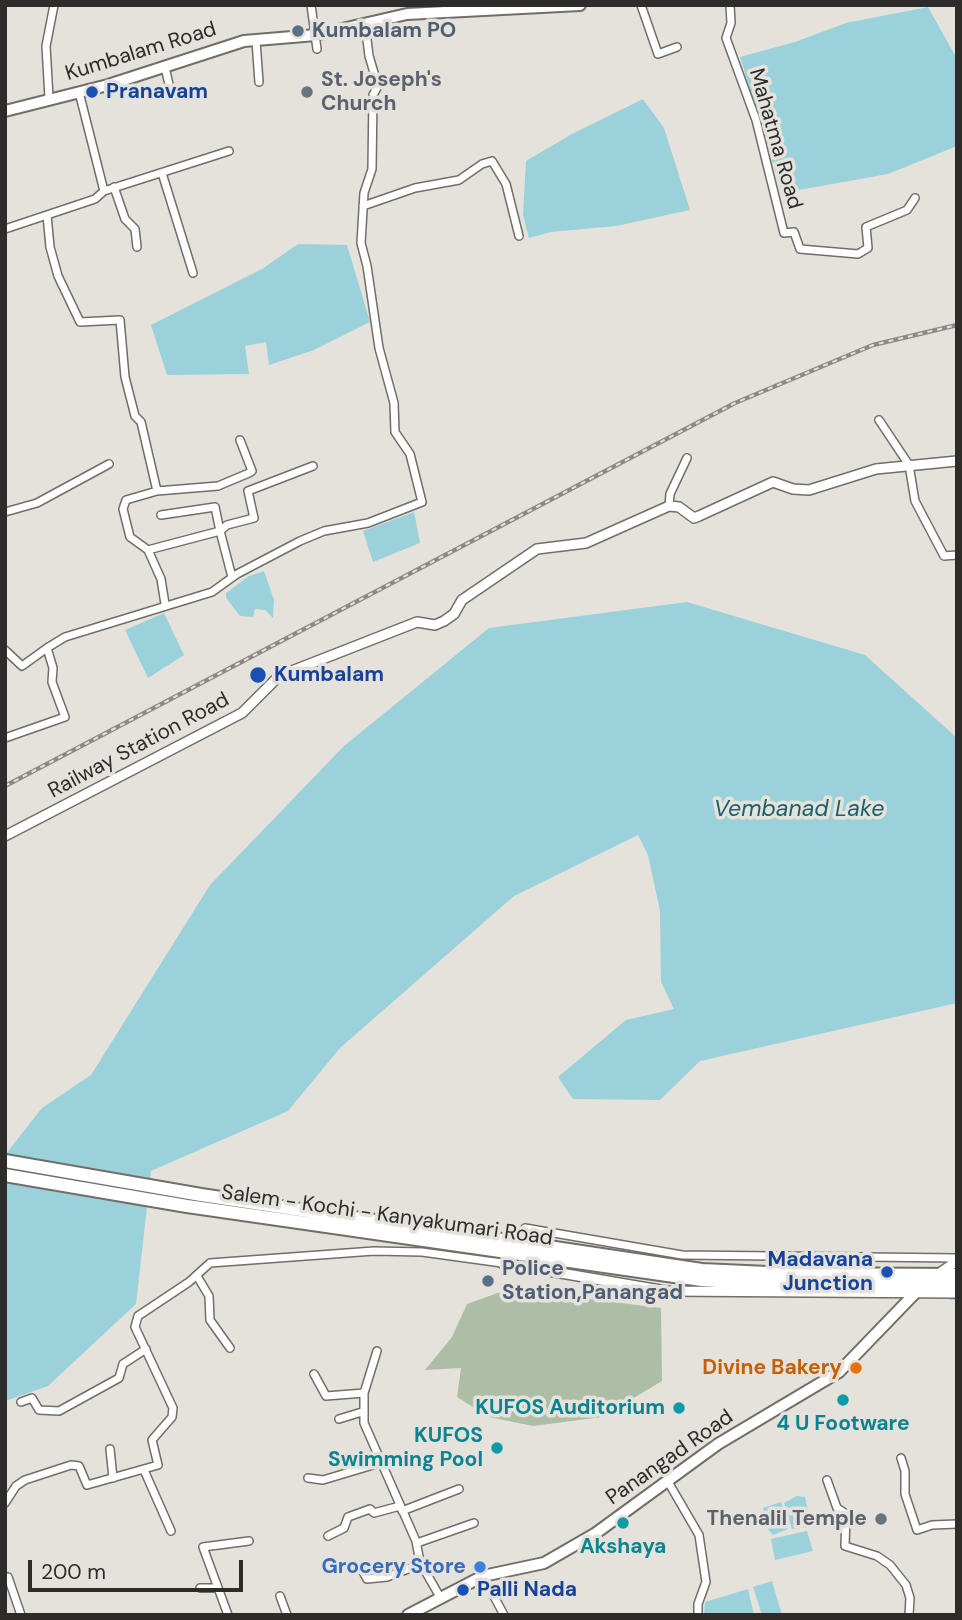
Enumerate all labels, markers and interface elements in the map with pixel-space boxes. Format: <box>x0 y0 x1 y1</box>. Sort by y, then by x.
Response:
street label: Kumbalam Road <box>62 17 220 87</box>
place label: Kumbalam PO <box>312 18 456 44</box>
marker: Kumbalam PO <box>290 23 306 39</box>
street label: Mahatma Road <box>743 66 807 212</box>
place label: St. Joseph's Church <box>321 67 442 117</box>
place label: Pranavam <box>106 79 208 105</box>
marker: Pranavam <box>84 84 100 100</box>
marker: St. Joseph's Church <box>299 84 315 100</box>
place label: Kumbalam <box>274 662 384 688</box>
marker: Kumbalam <box>248 665 268 685</box>
street label: Railway Station Road <box>44 688 234 804</box>
water label: Vembanad Lake <box>714 796 884 824</box>
street label: Salem - Kochi - Kanyakumari Road <box>220 1180 554 1252</box>
place label: Madavana Junction <box>768 1247 873 1297</box>
place label: Police Station,Panangad <box>502 1256 683 1306</box>
marker: Madavana Junction <box>879 1264 895 1280</box>
marker: Police Station,Panangad <box>480 1273 496 1289</box>
place label: Divine Bakery <box>702 1355 842 1381</box>
marker: Divine Bakery <box>848 1360 864 1376</box>
marker: 4 U Footware <box>835 1392 851 1408</box>
place label: KUFOS Auditorium <box>475 1395 665 1421</box>
marker: KUFOS Auditorium <box>671 1400 687 1416</box>
street label: Panangad Road <box>602 1405 738 1511</box>
place label: 4 U Footware <box>776 1411 910 1437</box>
place label: KUFOS Swimming Pool <box>328 1423 483 1473</box>
marker: KUFOS Swimming Pool <box>489 1440 505 1456</box>
place label: Thenalil Temple <box>707 1506 867 1532</box>
marker: Thenalil Temple <box>873 1511 889 1527</box>
marker: Akshaya <box>615 1515 631 1531</box>
place label: Akshaya <box>580 1534 666 1560</box>
scale bar <box>32 1546 247 1590</box>
place label: Grocery Store <box>321 1554 466 1580</box>
text: 200 m <box>41 1558 106 1586</box>
marker: Grocery Store <box>472 1559 488 1575</box>
place label: Palli Nada <box>477 1577 577 1603</box>
marker: Palli Nada <box>455 1582 471 1598</box>

